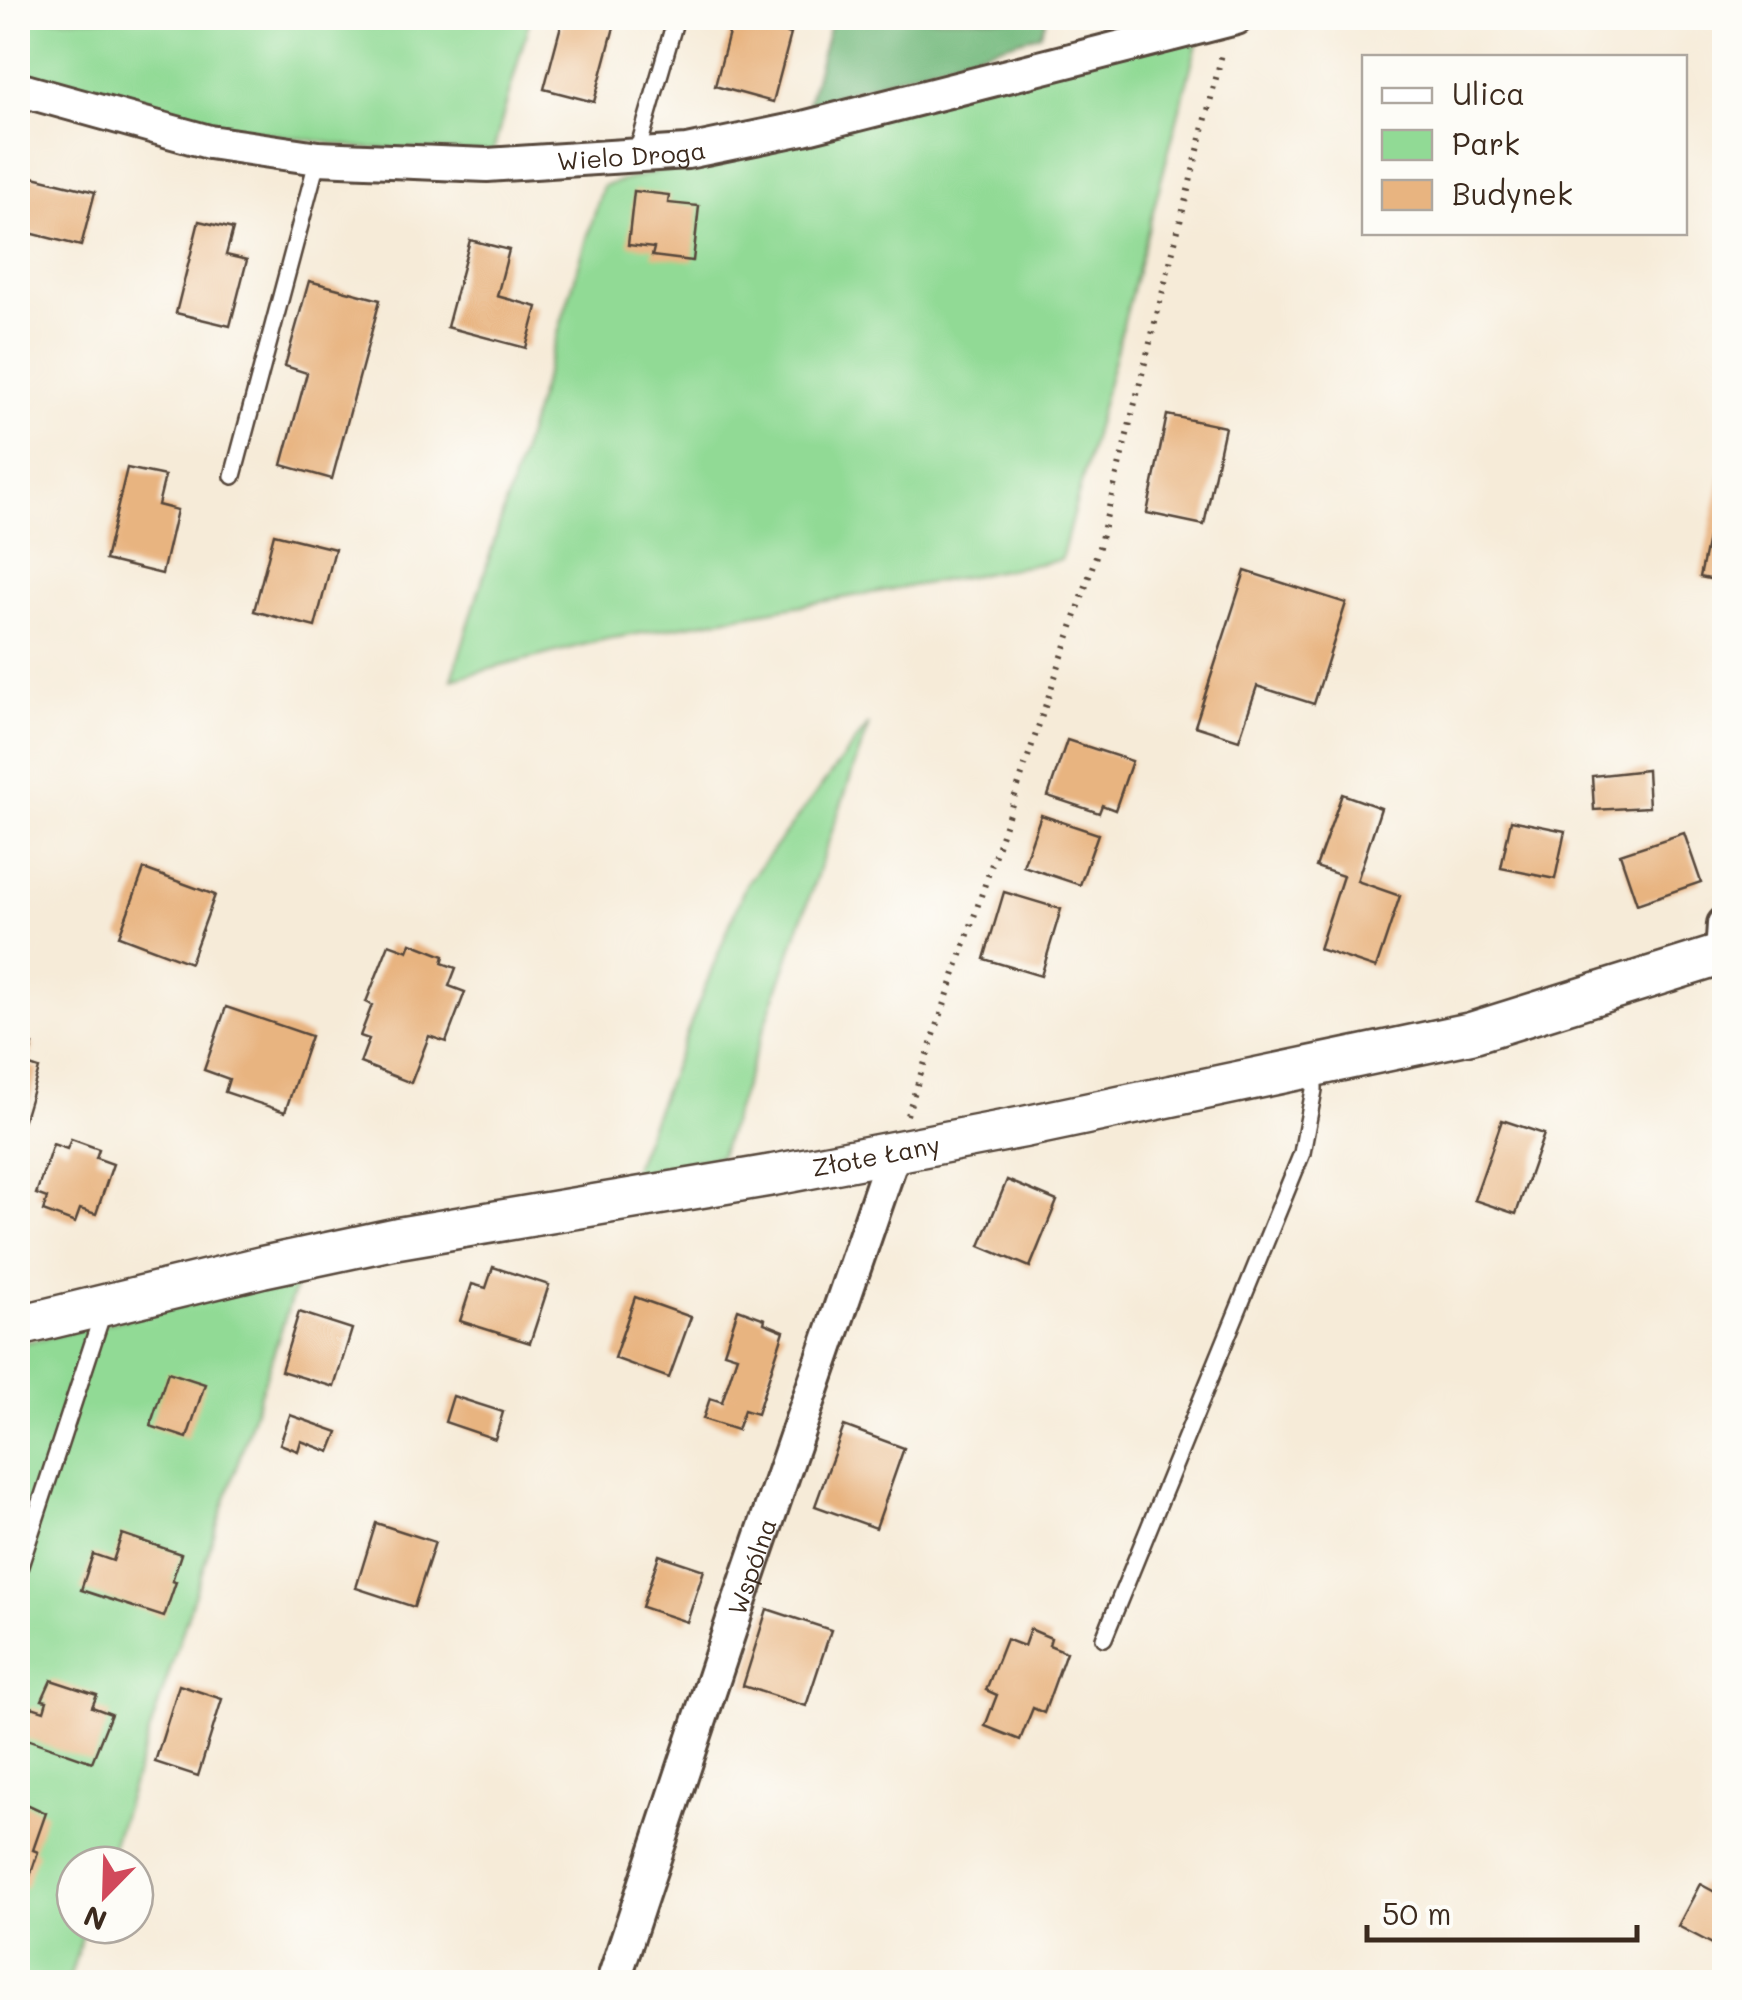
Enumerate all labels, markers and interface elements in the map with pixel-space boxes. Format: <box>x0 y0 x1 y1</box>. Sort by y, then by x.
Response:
legend <box>1362 55 1687 235</box>
text: Ulica <box>1452 73 1525 113</box>
text: Park <box>1452 123 1520 163</box>
street label: Wielo Droga <box>556 133 708 176</box>
text: Budynek <box>1452 173 1573 213</box>
street label: Złote Łany <box>809 1127 943 1183</box>
street label: Wspólna <box>720 1514 783 1619</box>
north arrow <box>55 1845 155 1945</box>
scale bar <box>1367 1880 1637 1942</box>
text: 50 m <box>1382 1893 1452 1933</box>
text: N <box>78 1898 112 1940</box>

